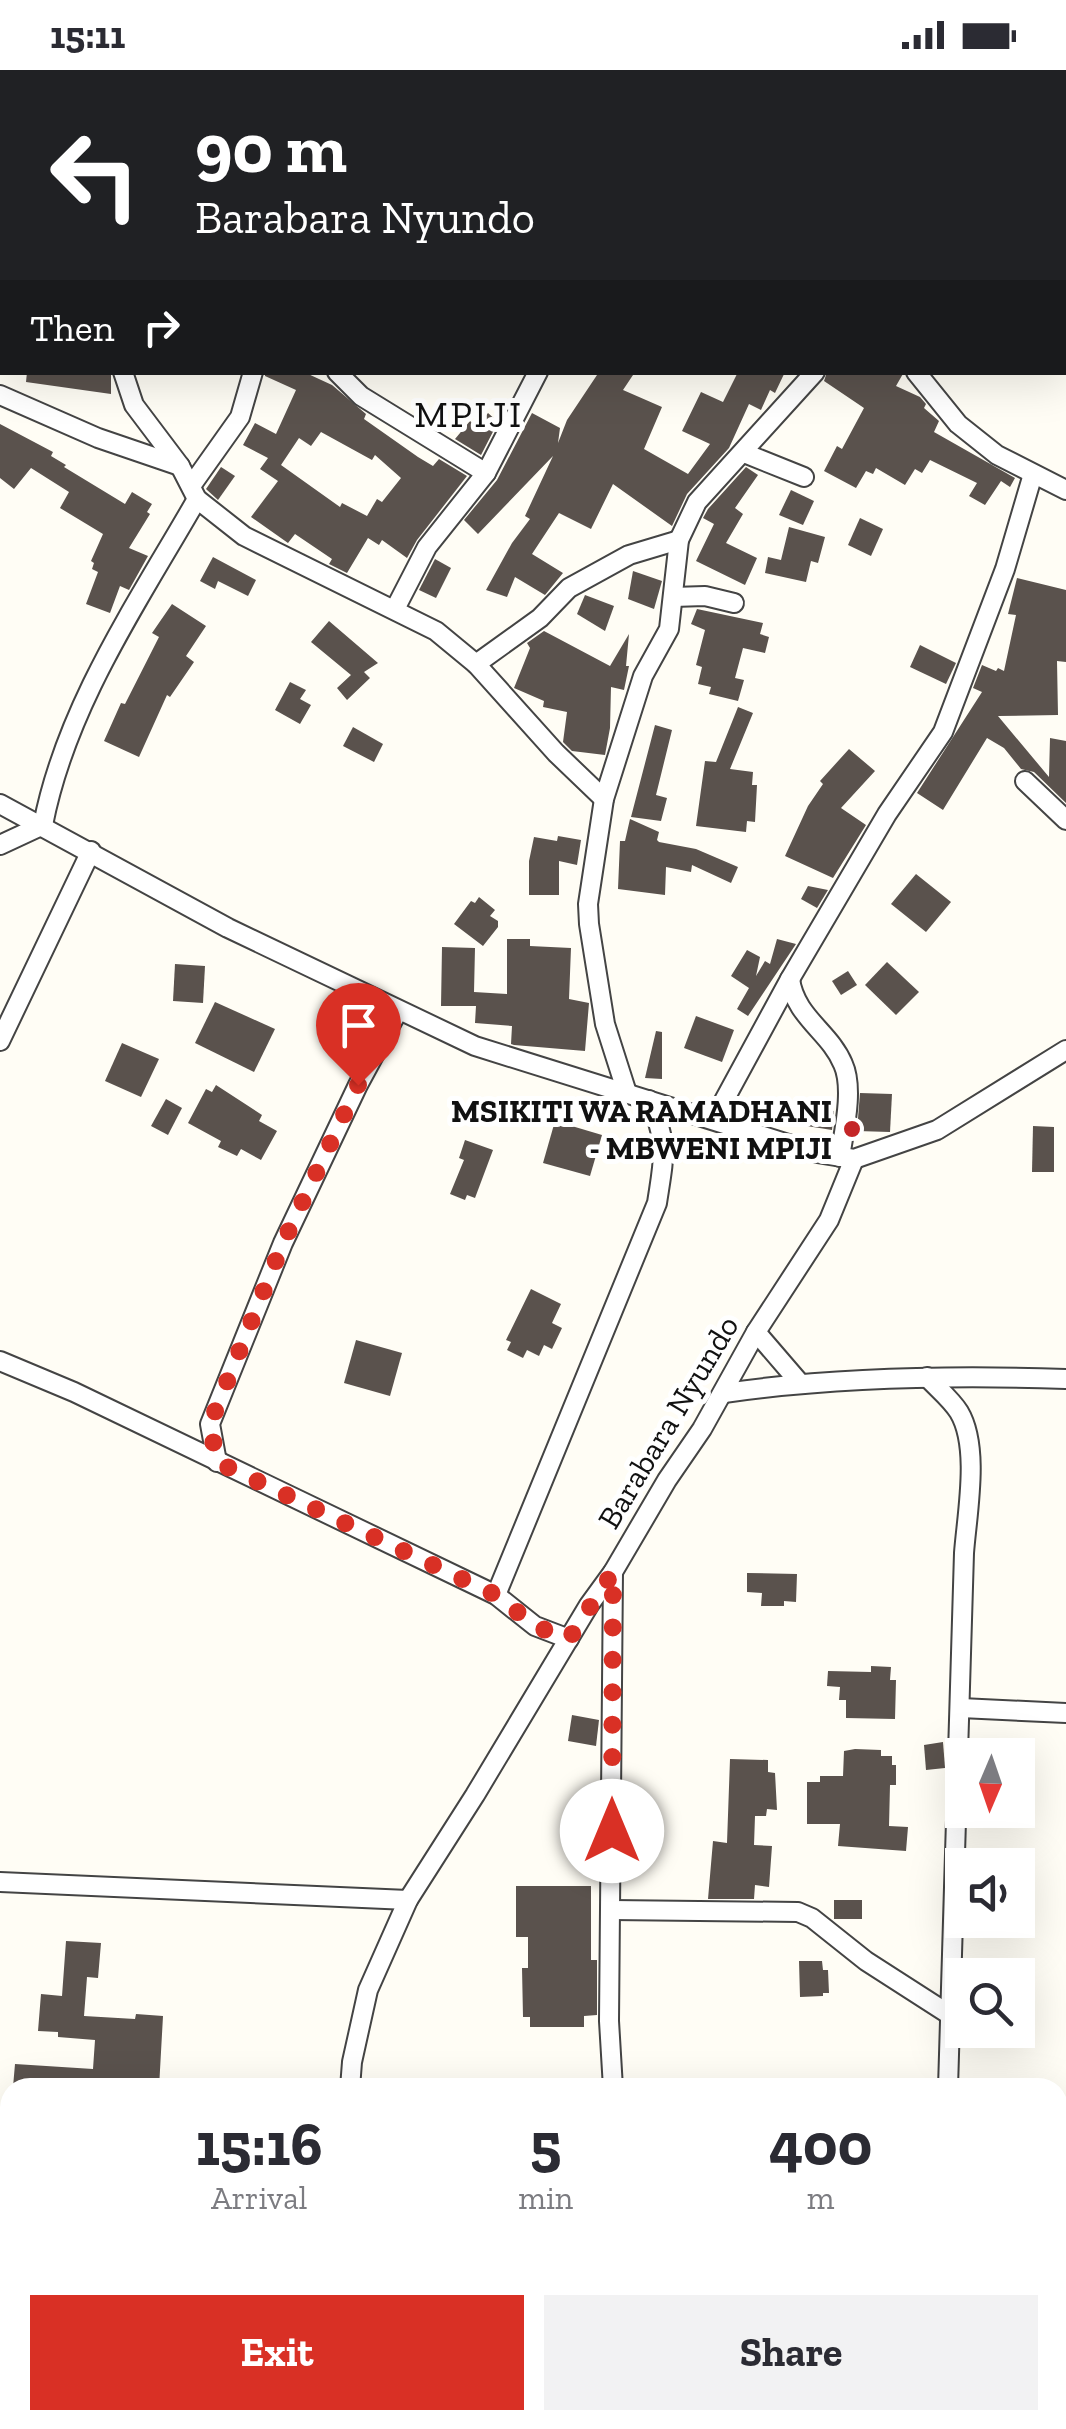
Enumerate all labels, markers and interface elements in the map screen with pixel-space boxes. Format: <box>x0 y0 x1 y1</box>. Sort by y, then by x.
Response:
text: 15:11 <box>50 12 125 58</box>
text: 90 m <box>195 106 347 190</box>
icon: left <box>30 110 160 240</box>
text: Barabara Nyundo <box>195 191 535 245</box>
icon: right <box>134 300 189 355</box>
text: Then <box>30 305 114 351</box>
district label: MPIJI <box>414 391 524 437</box>
pin <box>316 983 401 1086</box>
icon: arrive <box>331 998 386 1053</box>
place label: MSIKITI WA RAMADHANI - MBWENI MPIJI <box>451 1092 832 1167</box>
marker: MSIKITI WA RAMADHANI - MBWENI MPIJI <box>841 1118 863 1140</box>
street label: Barabara Nyundo <box>589 1309 747 1535</box>
north arrow <box>945 1738 1035 1828</box>
map controls <box>945 1738 1035 2048</box>
position arrow <box>560 1779 664 1883</box>
button: sound <box>945 1848 1035 1938</box>
button: search <box>945 1958 1035 2048</box>
text: 15:16 <box>196 2108 323 2180</box>
text: 5 <box>530 2108 561 2180</box>
text: 400 <box>769 2108 872 2180</box>
text: Arrival <box>211 2179 307 2217</box>
text: min <box>518 2179 573 2217</box>
text: m <box>807 2179 834 2217</box>
button: Exit <box>30 2295 524 2410</box>
button: Share <box>544 2295 1038 2410</box>

